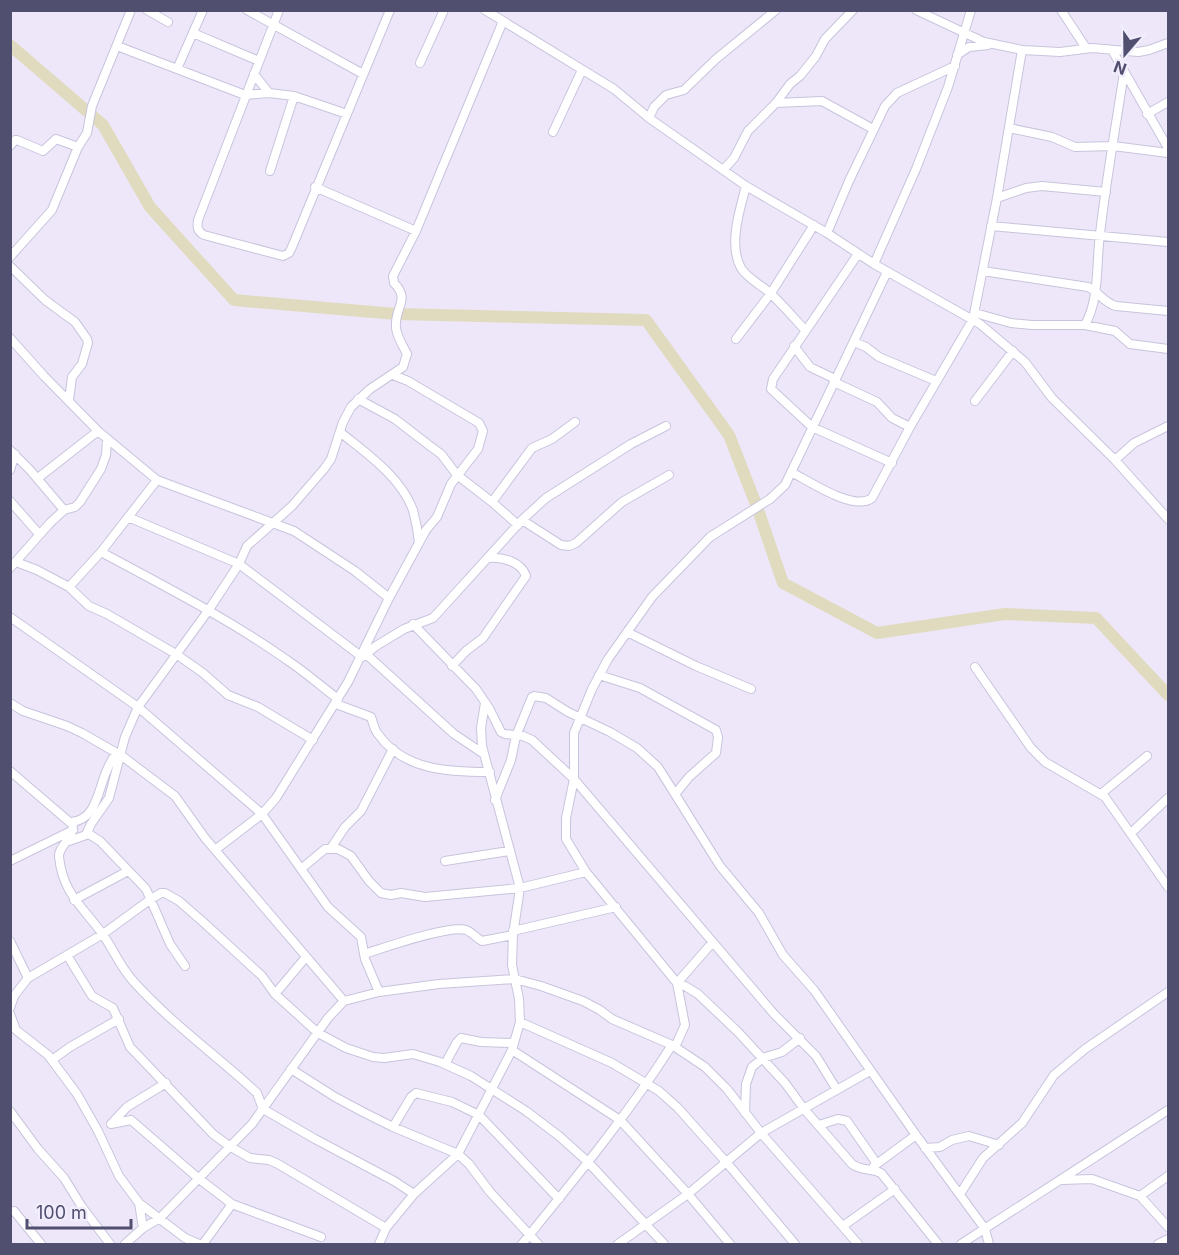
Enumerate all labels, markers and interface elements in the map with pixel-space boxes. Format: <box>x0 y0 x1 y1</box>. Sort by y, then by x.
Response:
north arrow <box>1095 24 1155 84</box>
text: N <box>1111 57 1129 80</box>
scale bar <box>27 1192 130 1230</box>
text: 100 m <box>36 1202 87 1223</box>

